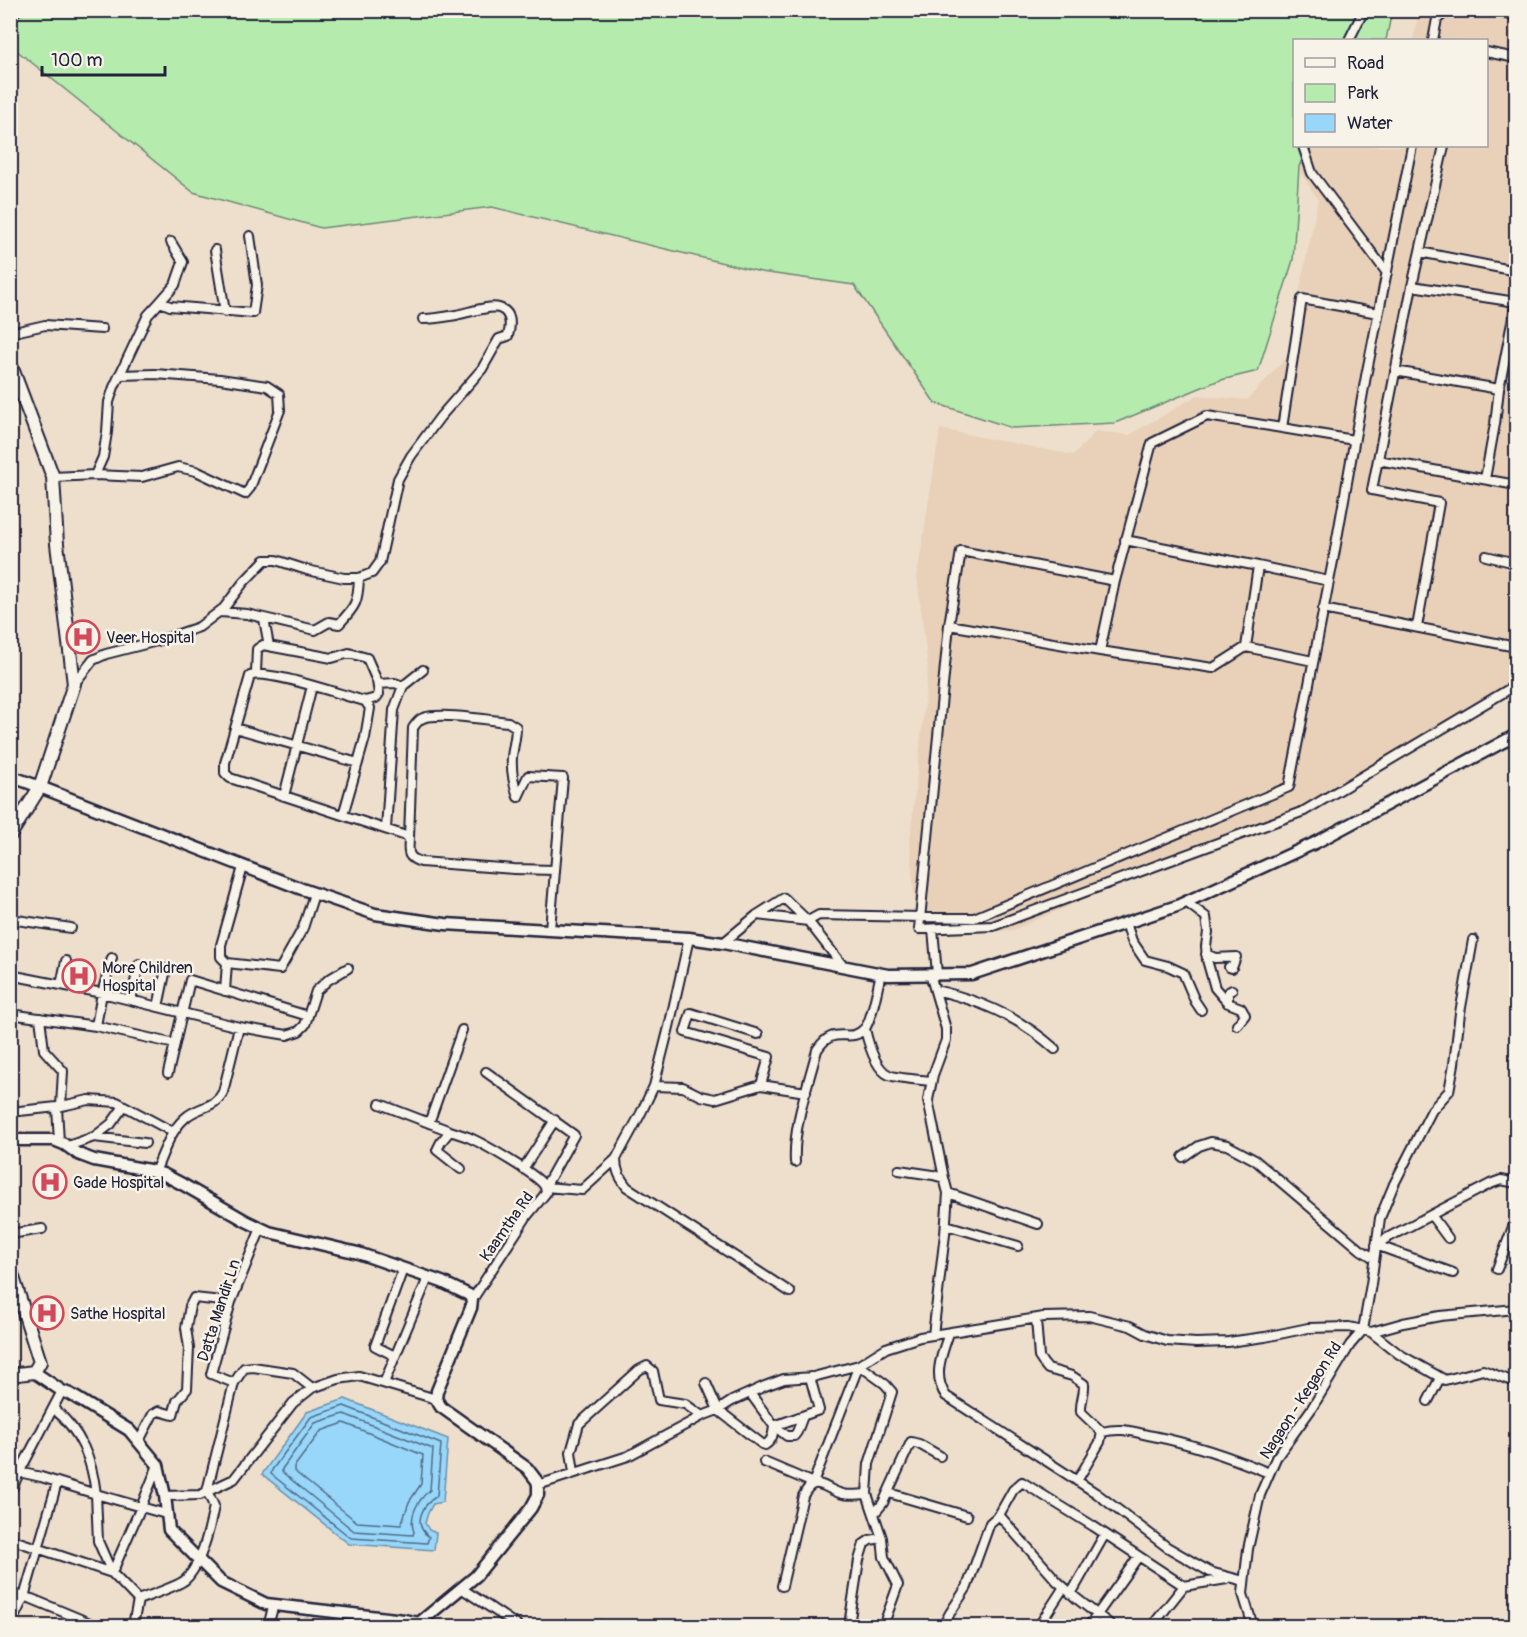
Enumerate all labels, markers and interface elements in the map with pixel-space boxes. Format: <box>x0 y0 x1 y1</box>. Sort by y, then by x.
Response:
scale bar <box>42 39 165 77</box>
legend <box>1293 39 1488 147</box>
text: 100 m <box>51 49 103 72</box>
text: Road <box>1347 52 1384 75</box>
text: Park <box>1347 82 1379 105</box>
text: Water <box>1347 112 1393 135</box>
hospital icon: Veer Hospital <box>65 619 101 655</box>
place label: Veer Hospital <box>106 628 195 648</box>
hospital icon: More Children Hospital <box>61 958 97 994</box>
place label: More Children Hospital <box>102 958 193 996</box>
hospital icon: Gade Hospital <box>32 1164 68 1200</box>
place label: Gade Hospital <box>73 1173 164 1193</box>
street label: Kaamtha Rd <box>475 1188 538 1265</box>
street label: Datta Mandir Ln <box>193 1257 245 1364</box>
hospital icon: Sathe Hospital <box>29 1295 65 1331</box>
place label: Sathe Hospital <box>70 1304 166 1324</box>
street label: Nagaon - Kegaon Rd <box>1255 1338 1346 1463</box>

